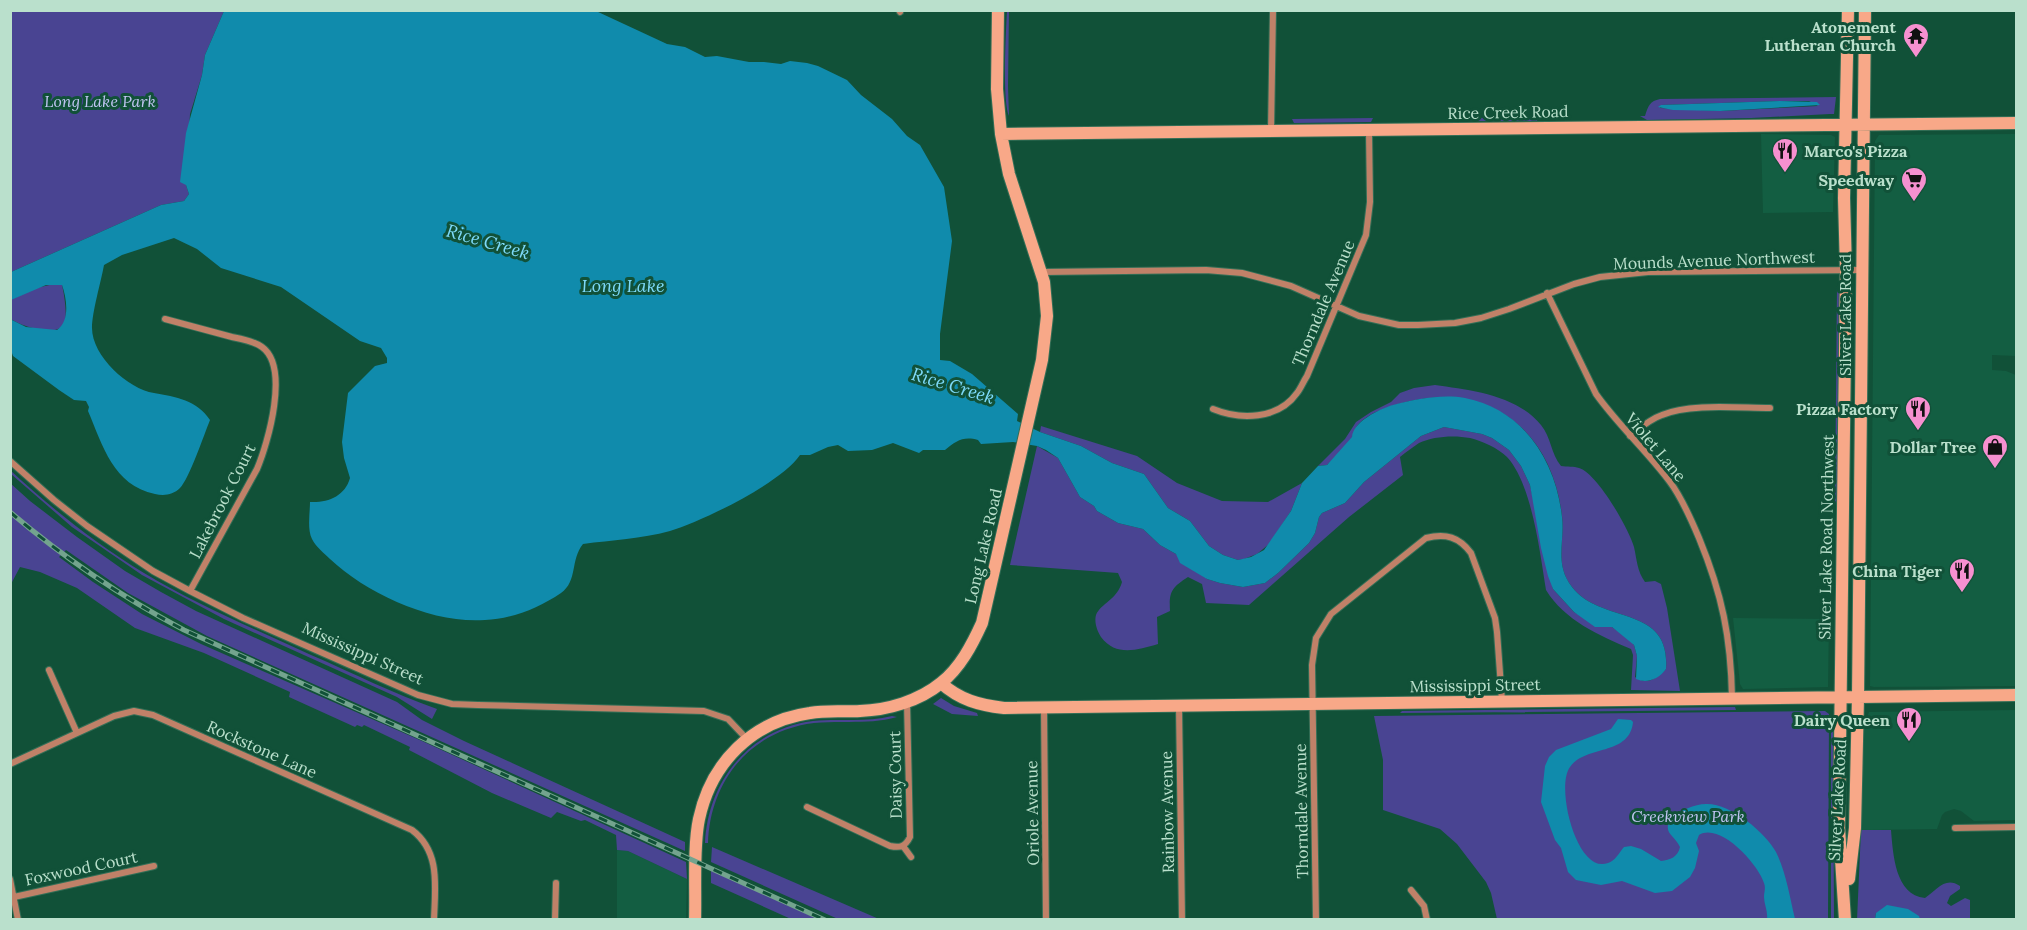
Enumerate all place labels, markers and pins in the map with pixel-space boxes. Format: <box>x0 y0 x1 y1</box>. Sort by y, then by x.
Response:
place label: Atonement Lutheran Church <box>1765 17 1896 55</box>
temple icon: Atonement Lutheran Church <box>1901 21 1931 59</box>
restaurant icon: Marco's Pizza <box>1770 136 1800 174</box>
place label: Marco's Pizza <box>1804 141 1908 161</box>
supermarket icon: Speedway <box>1899 165 1929 203</box>
place label: Speedway <box>1818 170 1894 190</box>
restaurant icon: Pizza Factory <box>1903 394 1933 432</box>
place label: Pizza Factory <box>1796 399 1898 419</box>
shop icon: Dollar Tree <box>1980 432 2010 470</box>
place label: Dollar Tree <box>1890 437 1976 457</box>
restaurant icon: China Tiger <box>1947 556 1977 594</box>
place label: China Tiger <box>1852 561 1942 581</box>
restaurant icon: Dairy Queen <box>1894 705 1924 743</box>
place label: Dairy Queen <box>1794 710 1890 730</box>

